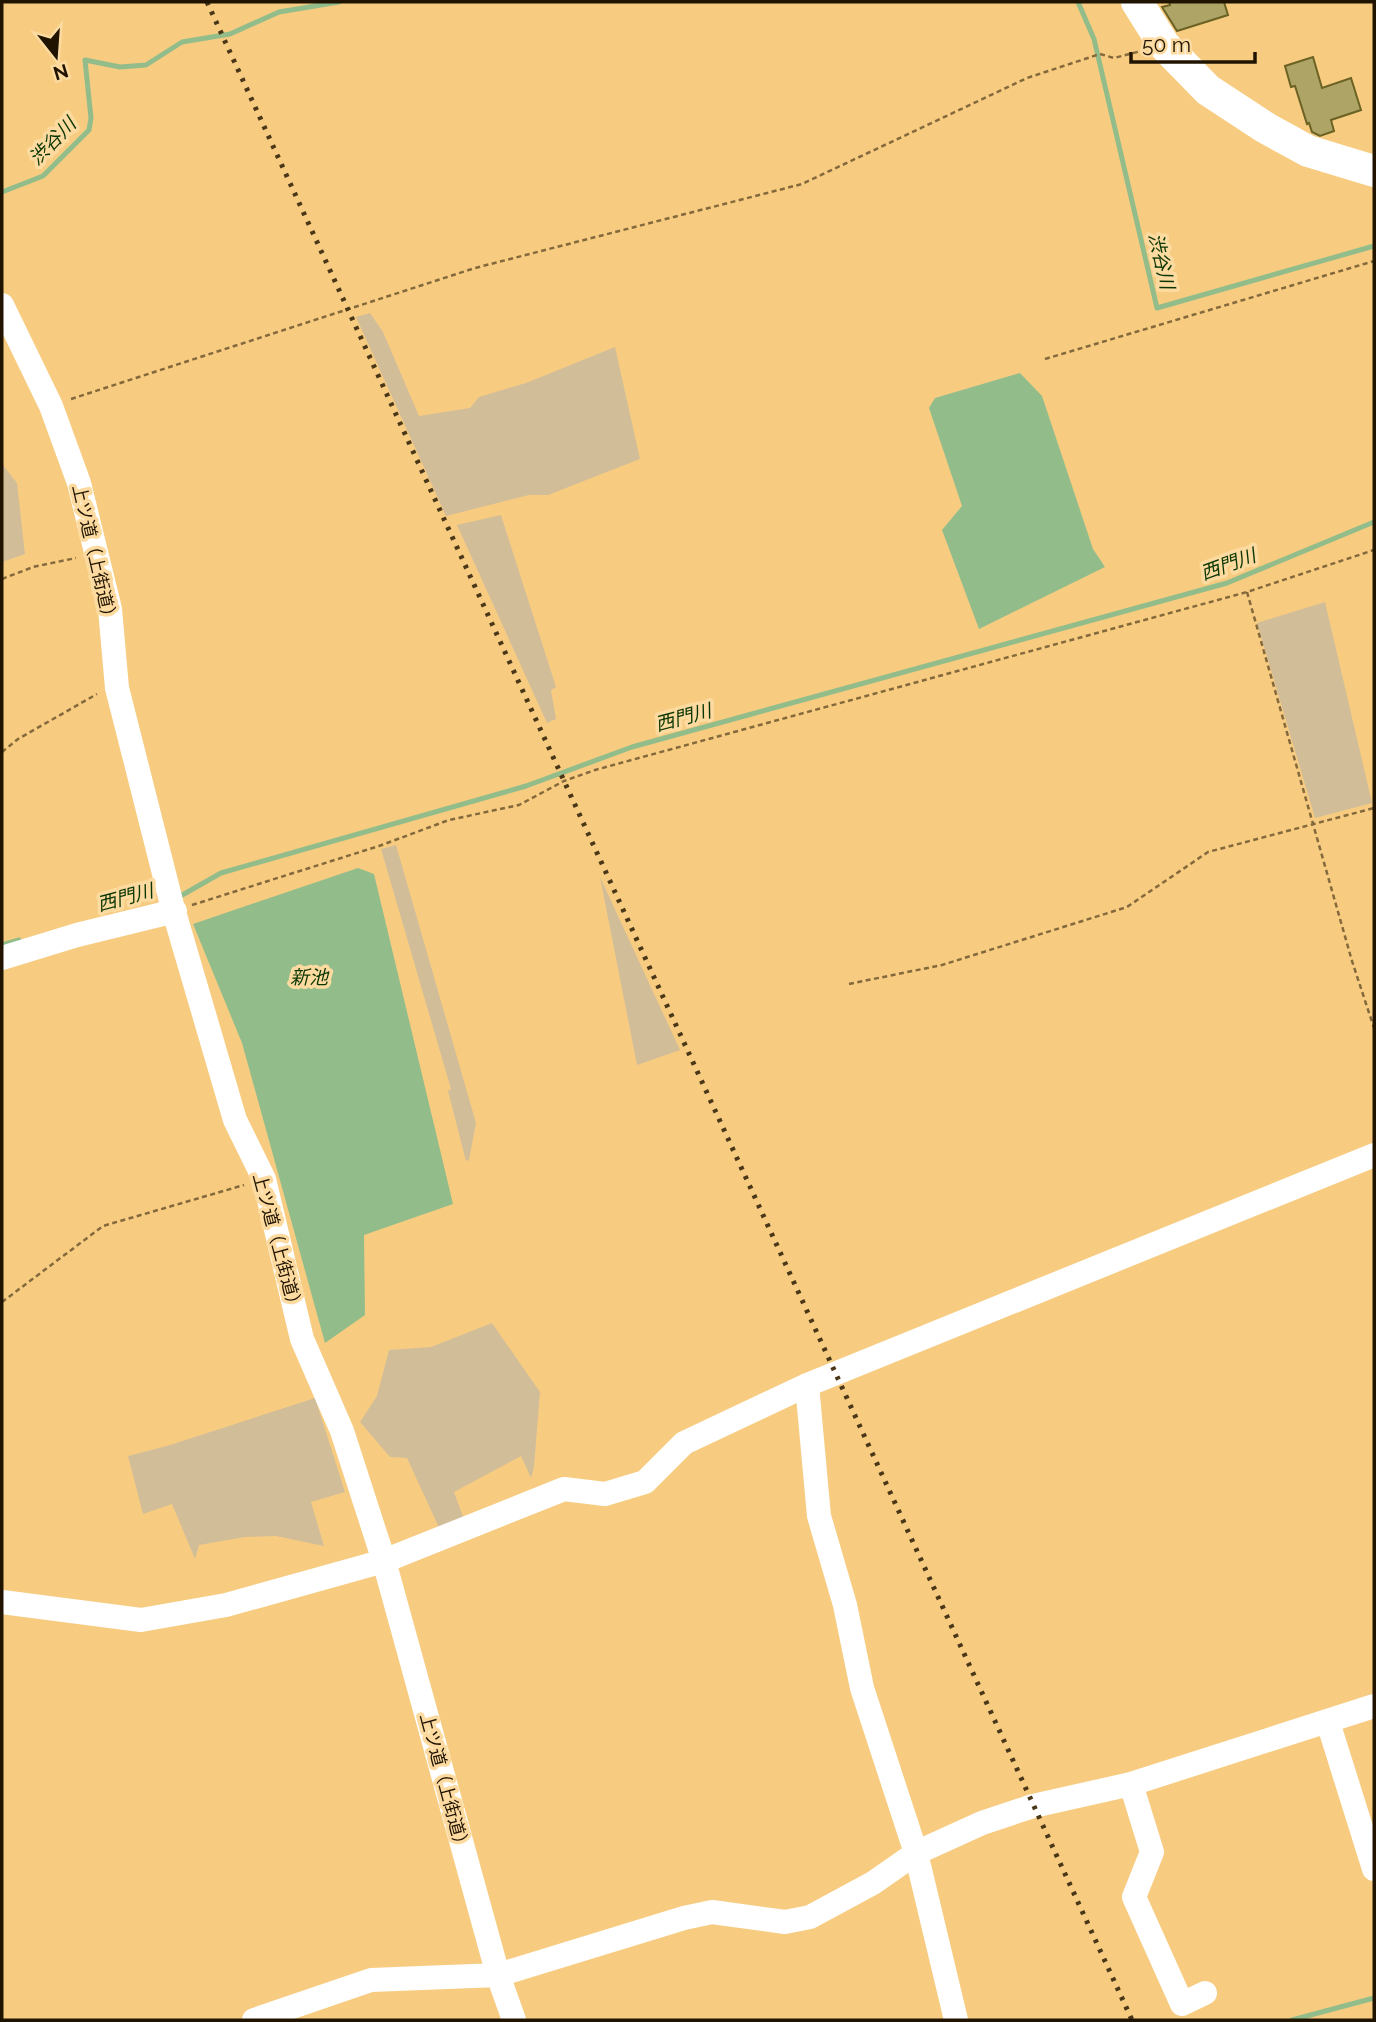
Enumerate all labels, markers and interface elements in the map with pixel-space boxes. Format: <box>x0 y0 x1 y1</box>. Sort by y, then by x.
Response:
north arrow <box>21 21 91 91</box>
scale bar <box>1131 21 1255 65</box>
text: 50 m <box>1142 32 1191 57</box>
text: N <box>51 60 71 85</box>
water label: 渋谷川 <box>24 111 81 169</box>
water label: 渋谷川 <box>1145 231 1180 293</box>
street label: 上ツ道（上街道） <box>69 482 121 628</box>
water label: 西門川 <box>1197 543 1260 584</box>
water label: 西門川 <box>653 698 715 735</box>
water label: 西門川 <box>95 878 157 915</box>
water label: 新池 <box>290 966 330 988</box>
street label: 上ツ道（上街道） <box>249 1171 307 1315</box>
street label: 上ツ道（上街道） <box>416 1711 474 1855</box>

